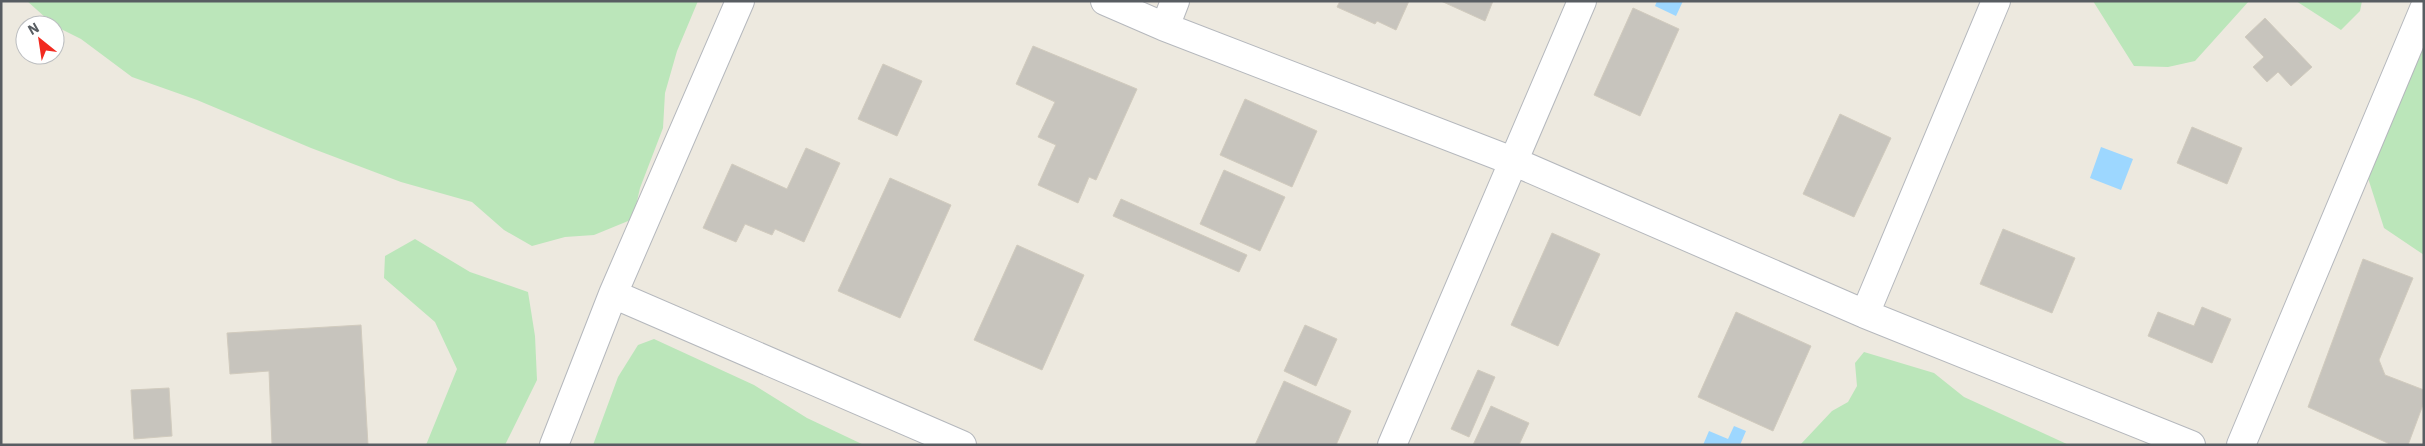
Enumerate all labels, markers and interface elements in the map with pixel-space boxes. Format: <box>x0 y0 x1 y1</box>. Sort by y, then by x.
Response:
north arrow <box>15 15 65 65</box>
text: N <box>25 18 42 39</box>

